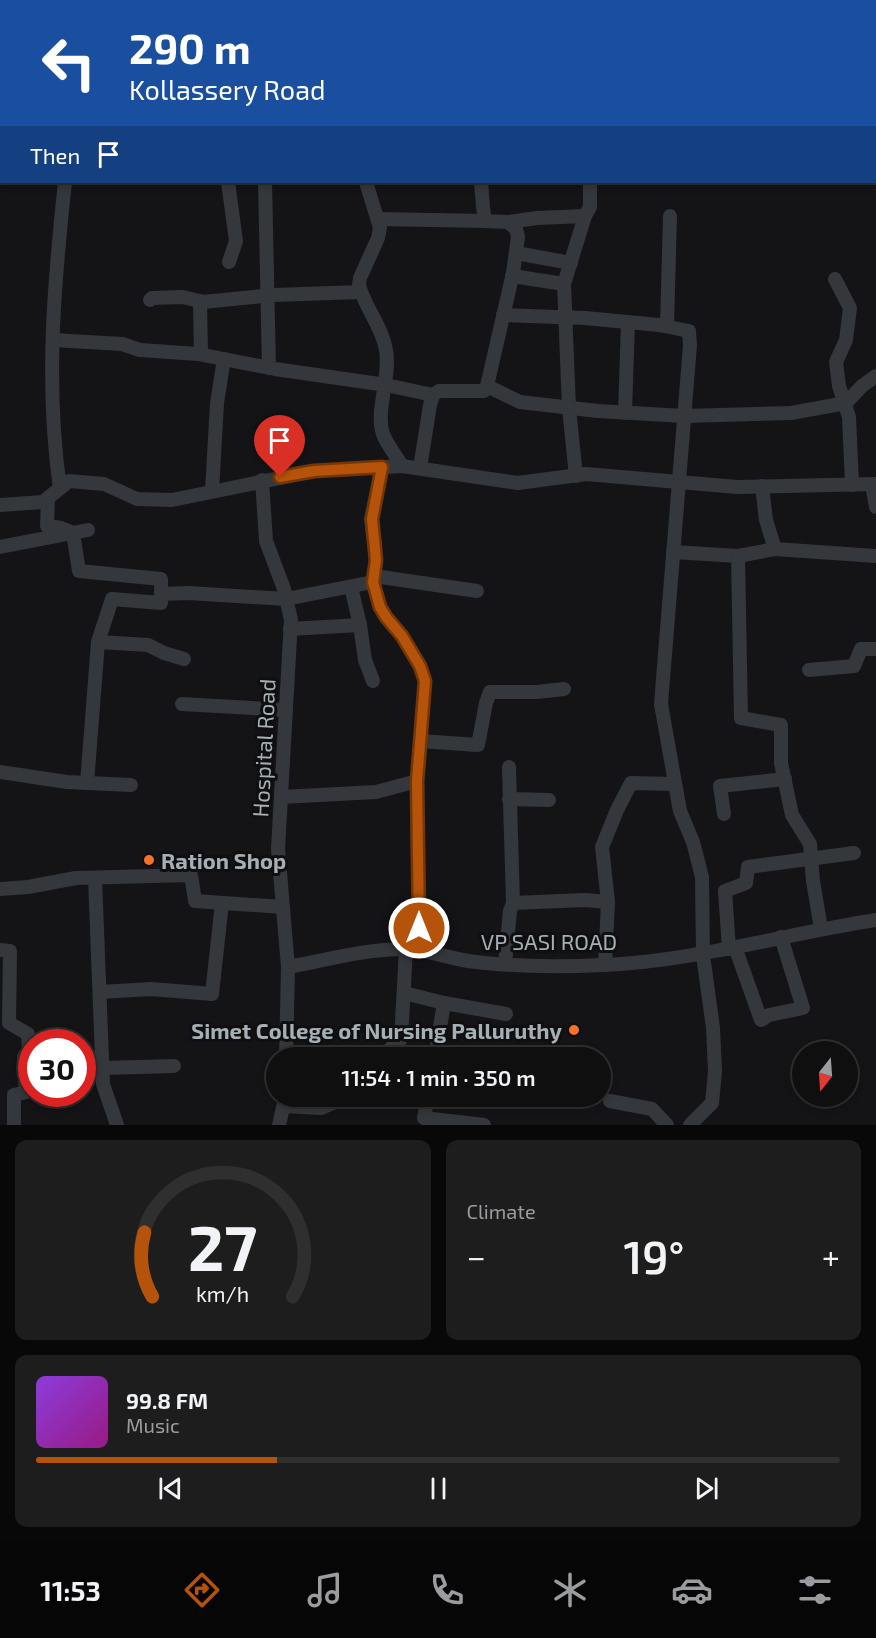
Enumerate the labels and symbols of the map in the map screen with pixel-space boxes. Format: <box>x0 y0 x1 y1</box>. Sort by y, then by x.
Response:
pin <box>254 415 305 477</box>
street label: Hospital Road <box>246 678 280 818</box>
place label: Ration Shop <box>161 847 286 873</box>
marker: Ration Shop <box>142 853 156 867</box>
position arrow <box>387 896 451 960</box>
street label: VP SASI ROAD <box>481 928 617 954</box>
place label: Simet College of Nursing Palluruthy <box>191 1017 563 1044</box>
marker: Simet College of Nursing Palluruthy <box>567 1023 581 1037</box>
speed limit sign: 30 <box>18 1029 96 1107</box>
north arrow <box>792 1041 858 1107</box>

